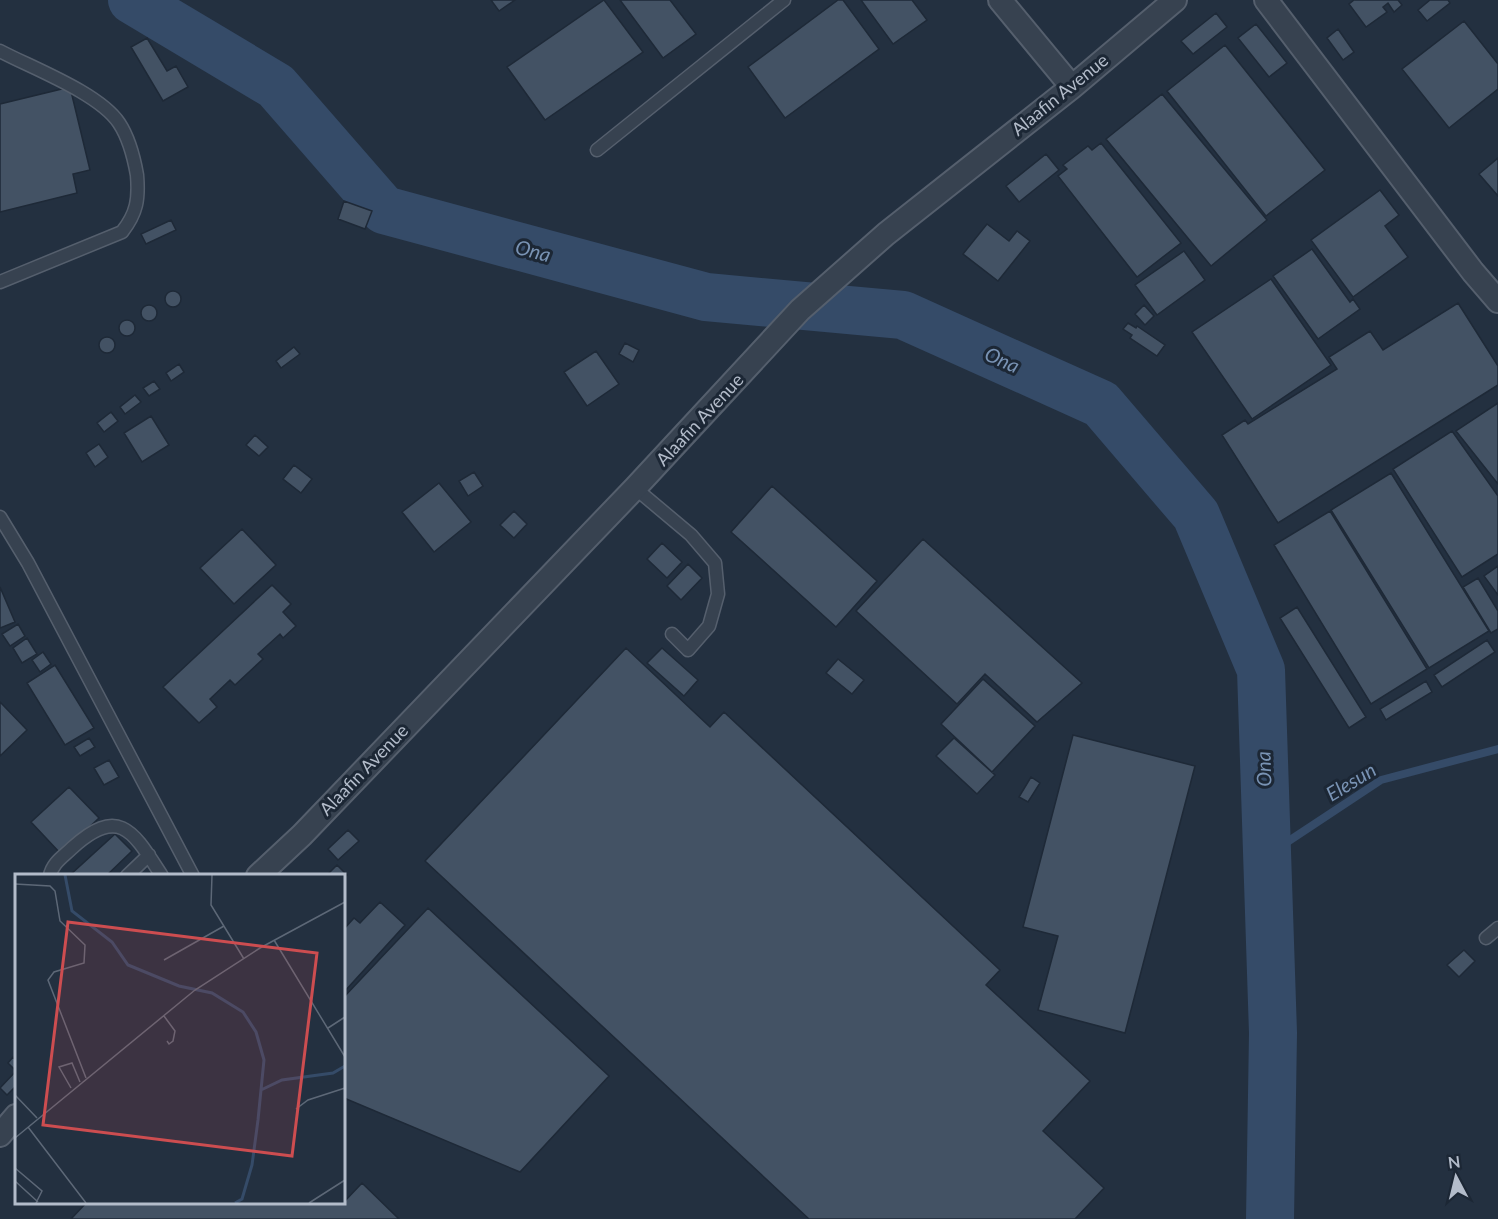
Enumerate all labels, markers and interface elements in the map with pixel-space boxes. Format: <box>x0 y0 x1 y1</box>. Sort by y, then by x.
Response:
street label: Alaafin Avenue <box>1007 49 1112 140</box>
water label: Ona <box>513 234 554 266</box>
water label: Ona <box>981 341 1024 377</box>
street label: Alaafin Avenue <box>651 369 748 470</box>
street label: Alaafin Avenue <box>314 719 412 819</box>
water label: Ona <box>1250 751 1276 787</box>
water label: Elesun <box>1321 757 1380 805</box>
inset map <box>15 874 345 1204</box>
north arrow <box>1426 1147 1486 1207</box>
text: N <box>1447 1151 1461 1172</box>

